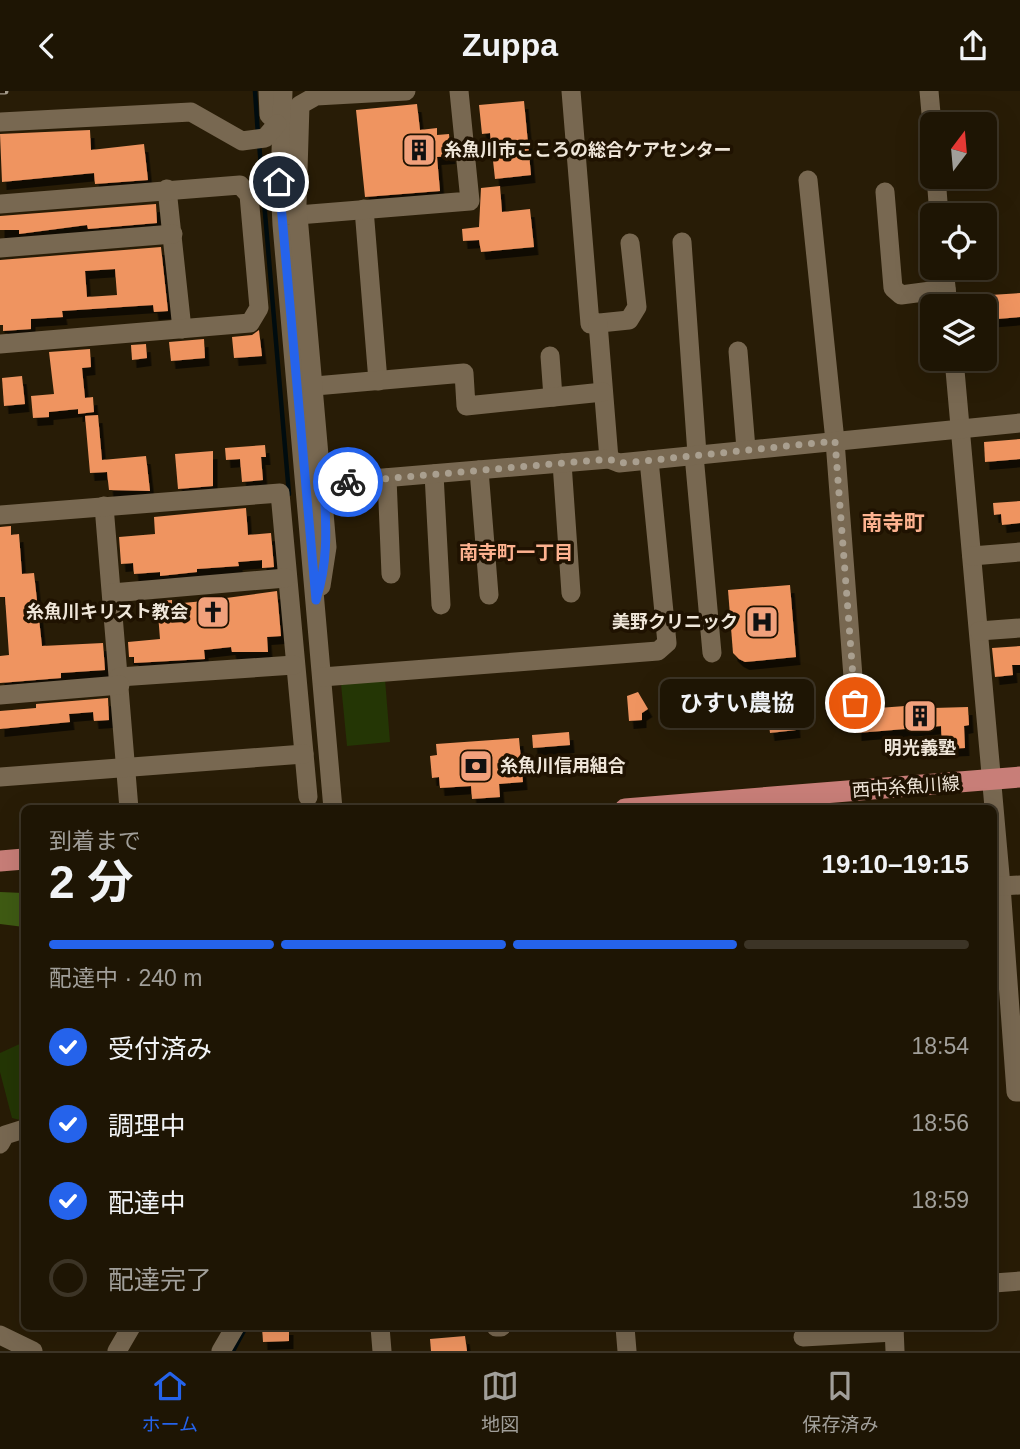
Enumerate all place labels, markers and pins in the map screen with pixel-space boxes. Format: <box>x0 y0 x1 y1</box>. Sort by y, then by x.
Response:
building icon: 糸魚川市こころの総合ケアセンター <box>400 131 438 169</box>
place label: 糸魚川市こころの総合ケアセンター <box>444 139 732 160</box>
pin <box>249 152 309 212</box>
church icon: 糸魚川キリスト教会 <box>194 593 232 631</box>
place label: 糸魚川キリスト教会 <box>26 601 188 622</box>
hospital icon: 美野クリニック <box>743 603 781 641</box>
place label: 美野クリニック <box>612 612 738 632</box>
pin <box>825 673 885 733</box>
callout: ひすい農協 <box>659 679 813 727</box>
building icon: 明光義塾 <box>901 697 939 735</box>
place label: 明光義塾 <box>884 738 956 758</box>
bank icon: 糸魚川信用組合 <box>457 747 495 785</box>
place label: 糸魚川信用組合 <box>500 755 626 776</box>

